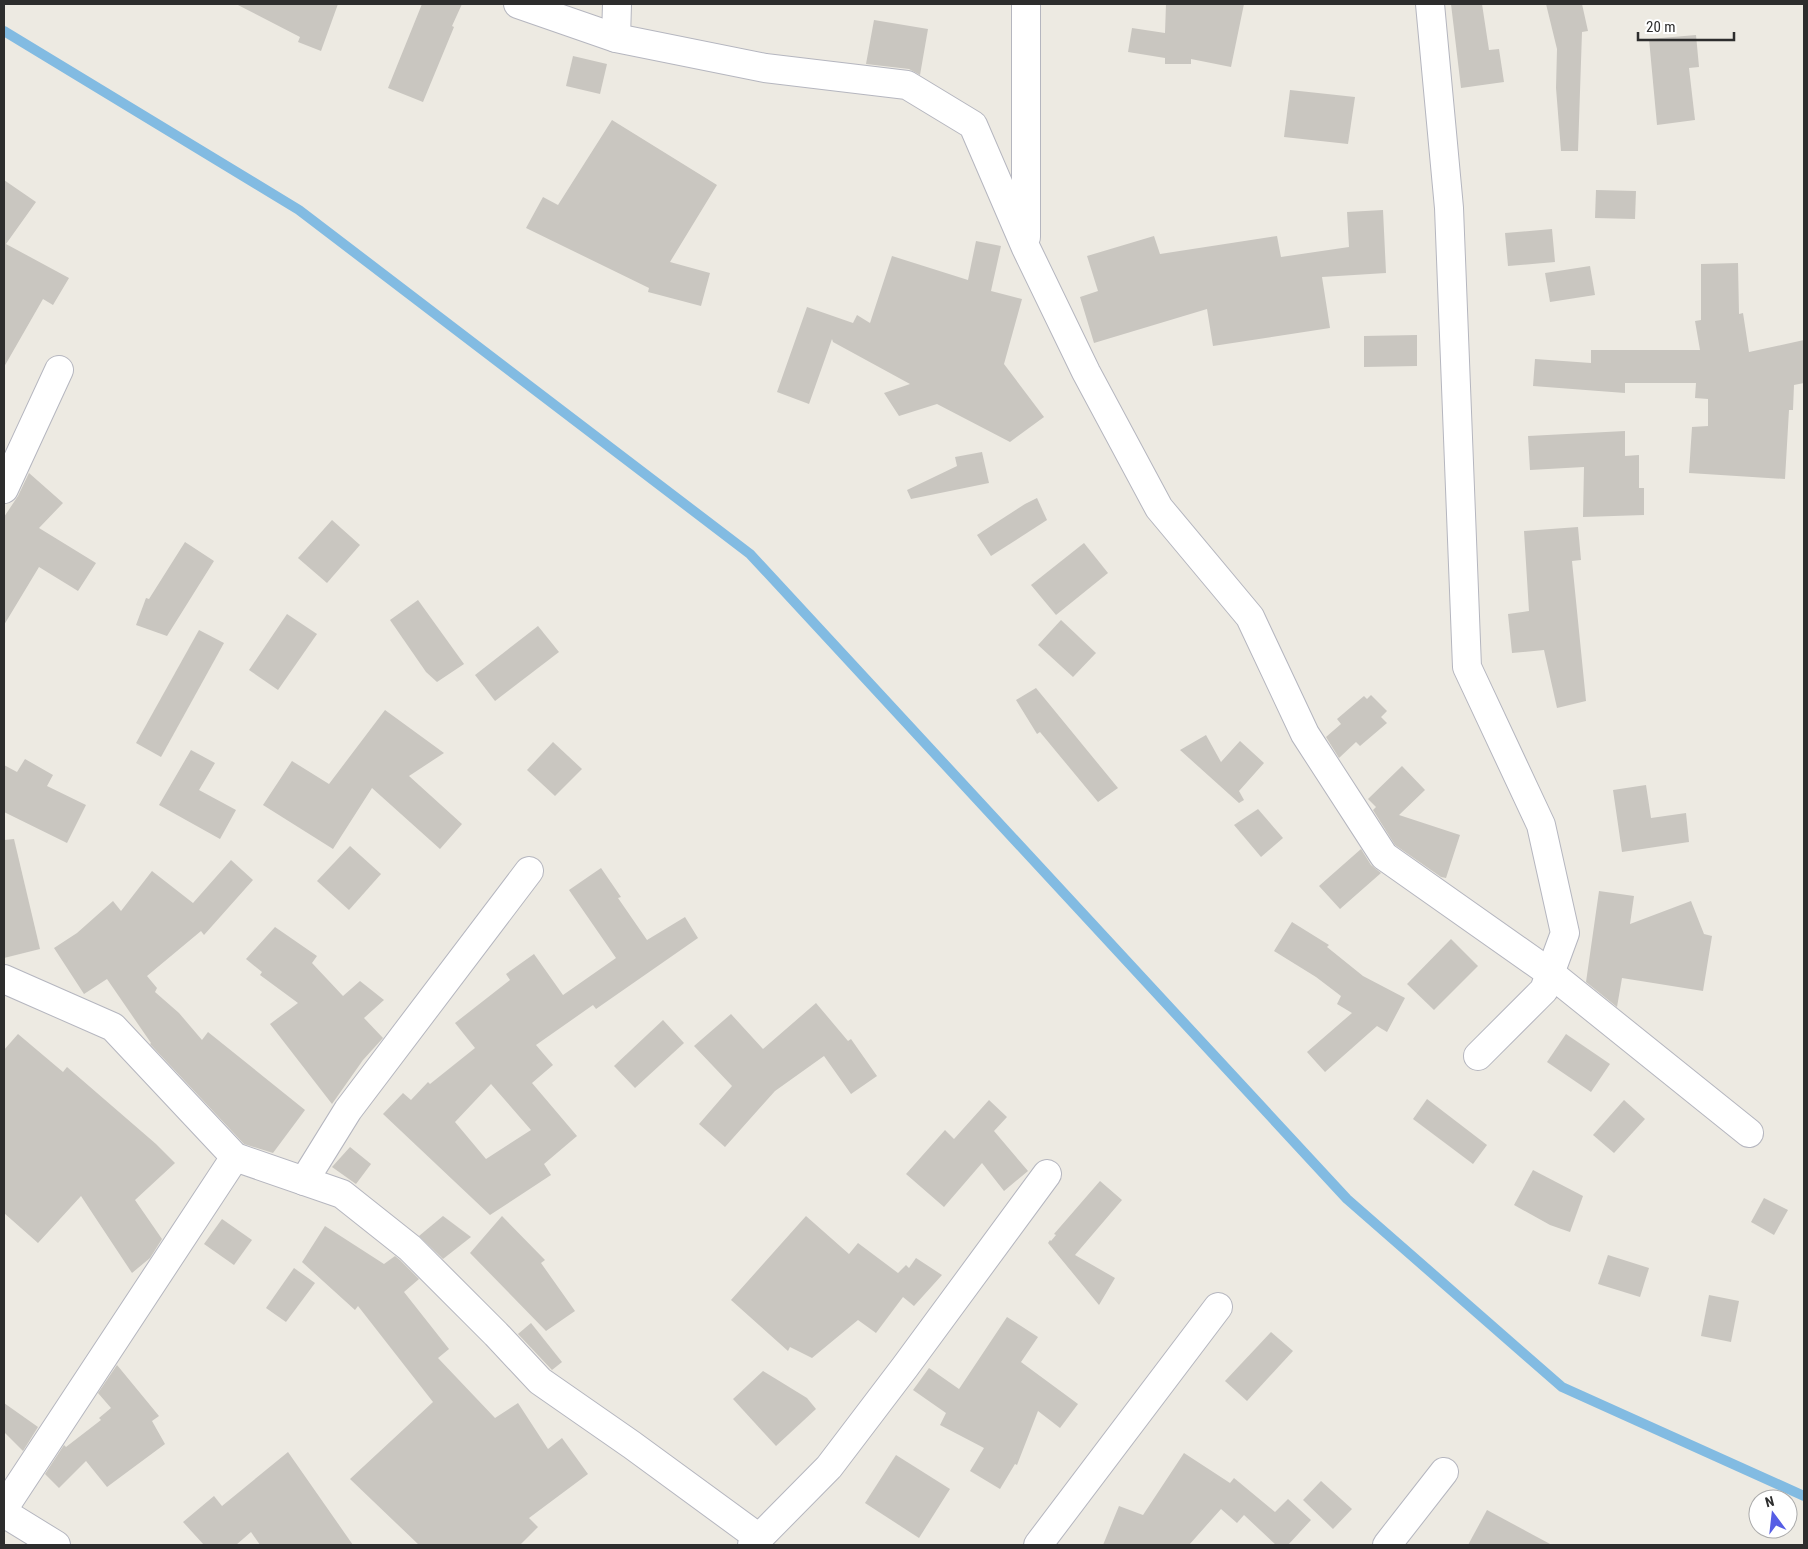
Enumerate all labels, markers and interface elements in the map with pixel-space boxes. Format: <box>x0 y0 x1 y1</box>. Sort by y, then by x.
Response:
scale bar <box>1638 10 1734 42</box>
text: 20 m <box>1646 18 1676 36</box>
north arrow <box>1748 1489 1798 1539</box>
text: N <box>1763 1493 1776 1510</box>

